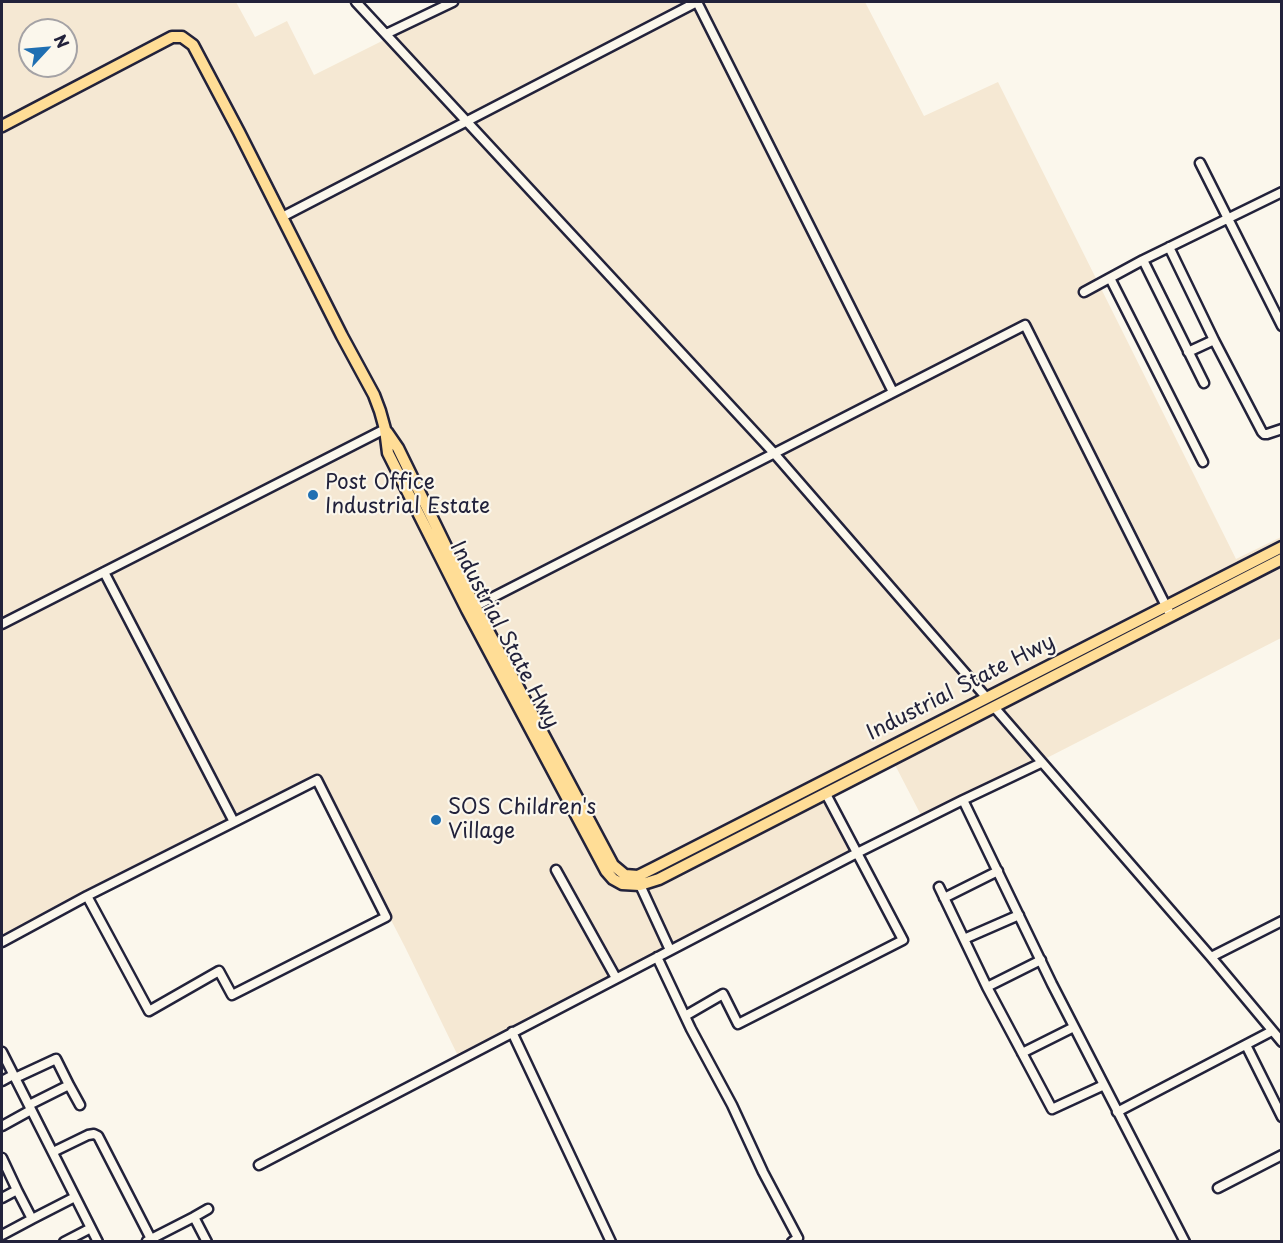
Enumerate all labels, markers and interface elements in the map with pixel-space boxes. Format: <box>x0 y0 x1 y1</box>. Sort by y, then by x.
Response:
north arrow <box>18 18 78 78</box>
text: N <box>49 30 76 52</box>
place label: Post Office Industrial Estate <box>325 470 490 520</box>
marker: Post Office Industrial Estate <box>306 488 320 502</box>
street label: Industrial State Hwy <box>444 537 564 733</box>
street label: Industrial State Hwy <box>863 630 1059 746</box>
place label: SOS Children's Village <box>448 795 596 845</box>
marker: SOS Children's Village <box>429 813 443 827</box>

